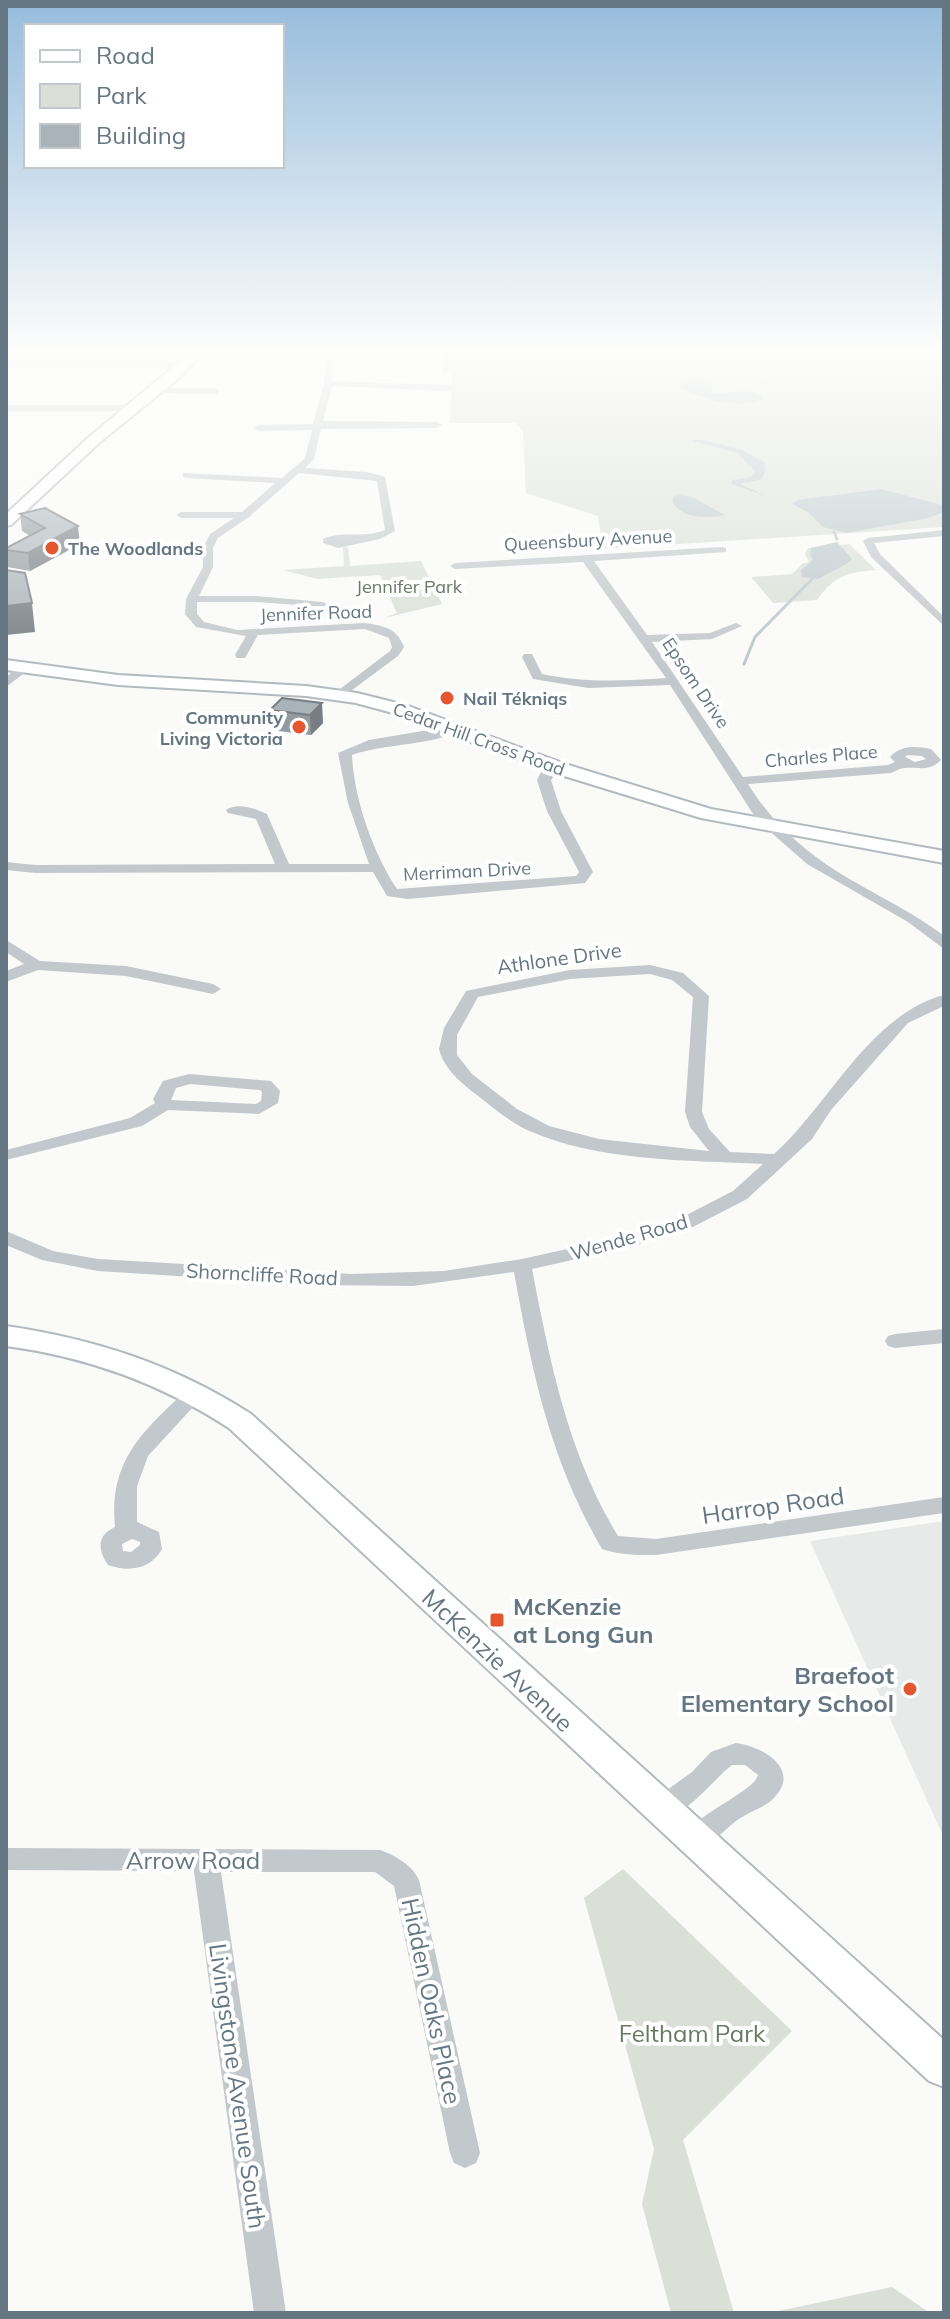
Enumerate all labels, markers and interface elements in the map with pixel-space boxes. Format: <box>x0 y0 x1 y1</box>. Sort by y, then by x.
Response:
legend <box>24 24 284 168</box>
text: Road <box>96 40 155 70</box>
text: Park <box>96 80 147 110</box>
text: Building <box>96 120 186 150</box>
street label: Queensbury Avenue <box>503 524 673 556</box>
place label: The Woodlands <box>68 537 203 560</box>
marker: The Woodlands <box>43 539 61 557</box>
park label: Jennifer Park <box>356 575 463 598</box>
street label: Jennifer Road <box>260 600 372 626</box>
street label: Epsom Drive <box>657 633 735 733</box>
place label: Nail Tékniqs <box>463 687 567 710</box>
marker: Nail Tékniqs <box>438 689 456 707</box>
street label: Cedar Hill Cross Road <box>390 697 568 781</box>
place label: Community Living Victoria <box>160 706 283 750</box>
marker: Community Living Victoria <box>290 718 308 736</box>
street label: Charles Place <box>764 740 878 772</box>
street label: Merriman Drive <box>403 856 531 886</box>
street label: Athlone Drive <box>495 937 623 979</box>
street label: Wende Road <box>567 1208 691 1266</box>
street label: Shorncliffe Road <box>185 1258 339 1290</box>
street label: Harrop Road <box>700 1480 846 1530</box>
street label: McKenzie Avenue <box>416 1582 580 1738</box>
place label: McKenzie at Long Gun <box>513 1591 654 1649</box>
marker: McKenzie at Long Gun <box>488 1611 506 1629</box>
place label: Braefoot Elementary School <box>681 1660 894 1718</box>
marker: Braefoot Elementary School <box>901 1680 919 1698</box>
street label: Arrow Road <box>126 1845 260 1875</box>
street label: Hidden Oaks Place <box>396 1895 468 2107</box>
street label: Livingstone Avenue South <box>203 1941 273 2231</box>
park label: Feltham Park <box>619 2018 766 2048</box>

